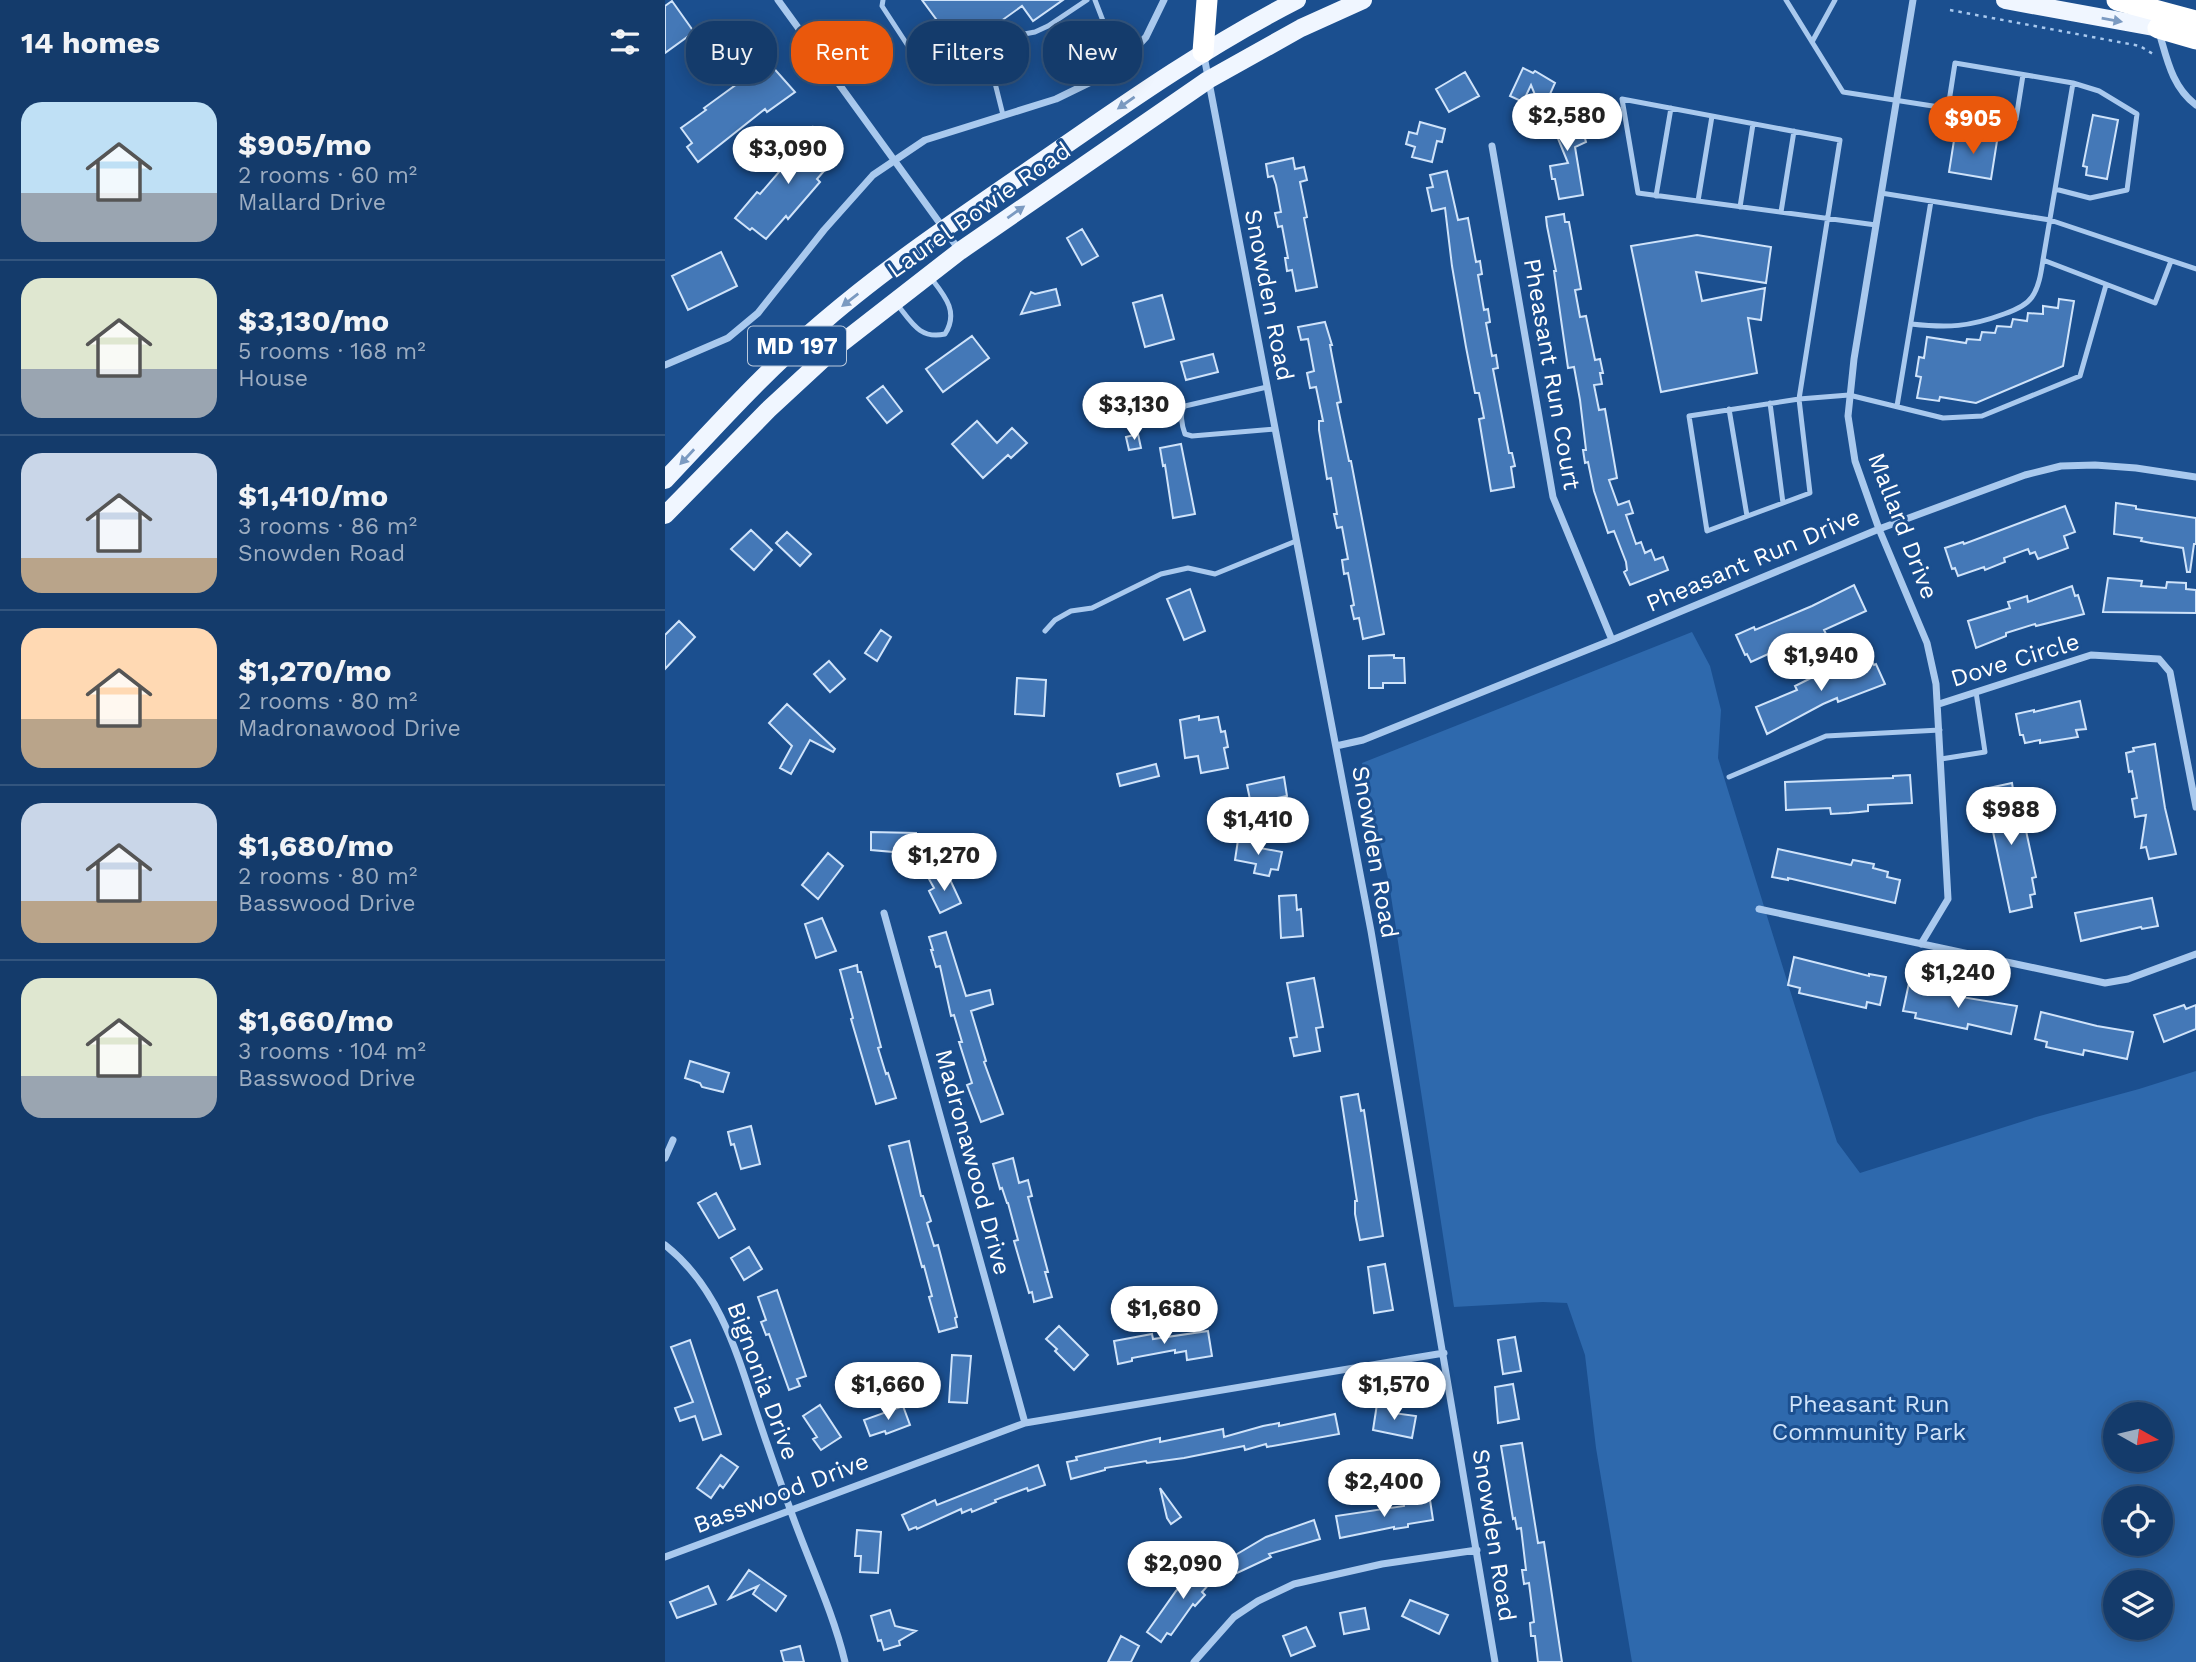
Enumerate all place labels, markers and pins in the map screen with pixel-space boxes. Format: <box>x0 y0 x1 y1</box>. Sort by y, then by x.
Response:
pin: $2,580 <box>1510 94 1624 153</box>
pin: $905 <box>1932 96 2014 156</box>
pin: $3,090 <box>731 127 845 186</box>
pin: $3,130 <box>1077 382 1191 442</box>
pin: $1,940 <box>1764 634 1878 693</box>
pin: $988 <box>1970 788 2052 847</box>
pin: $1,410 <box>1201 798 1315 857</box>
pin: $1,270 <box>887 834 1001 893</box>
pin: $1,240 <box>1901 950 2015 1010</box>
pin: $1,680 <box>1107 1286 1221 1346</box>
pin: $1,660 <box>831 1362 945 1422</box>
pin: $1,570 <box>1337 1362 1451 1422</box>
pin: $2,400 <box>1327 1460 1441 1519</box>
pin: $2,090 <box>1126 1542 1240 1601</box>

